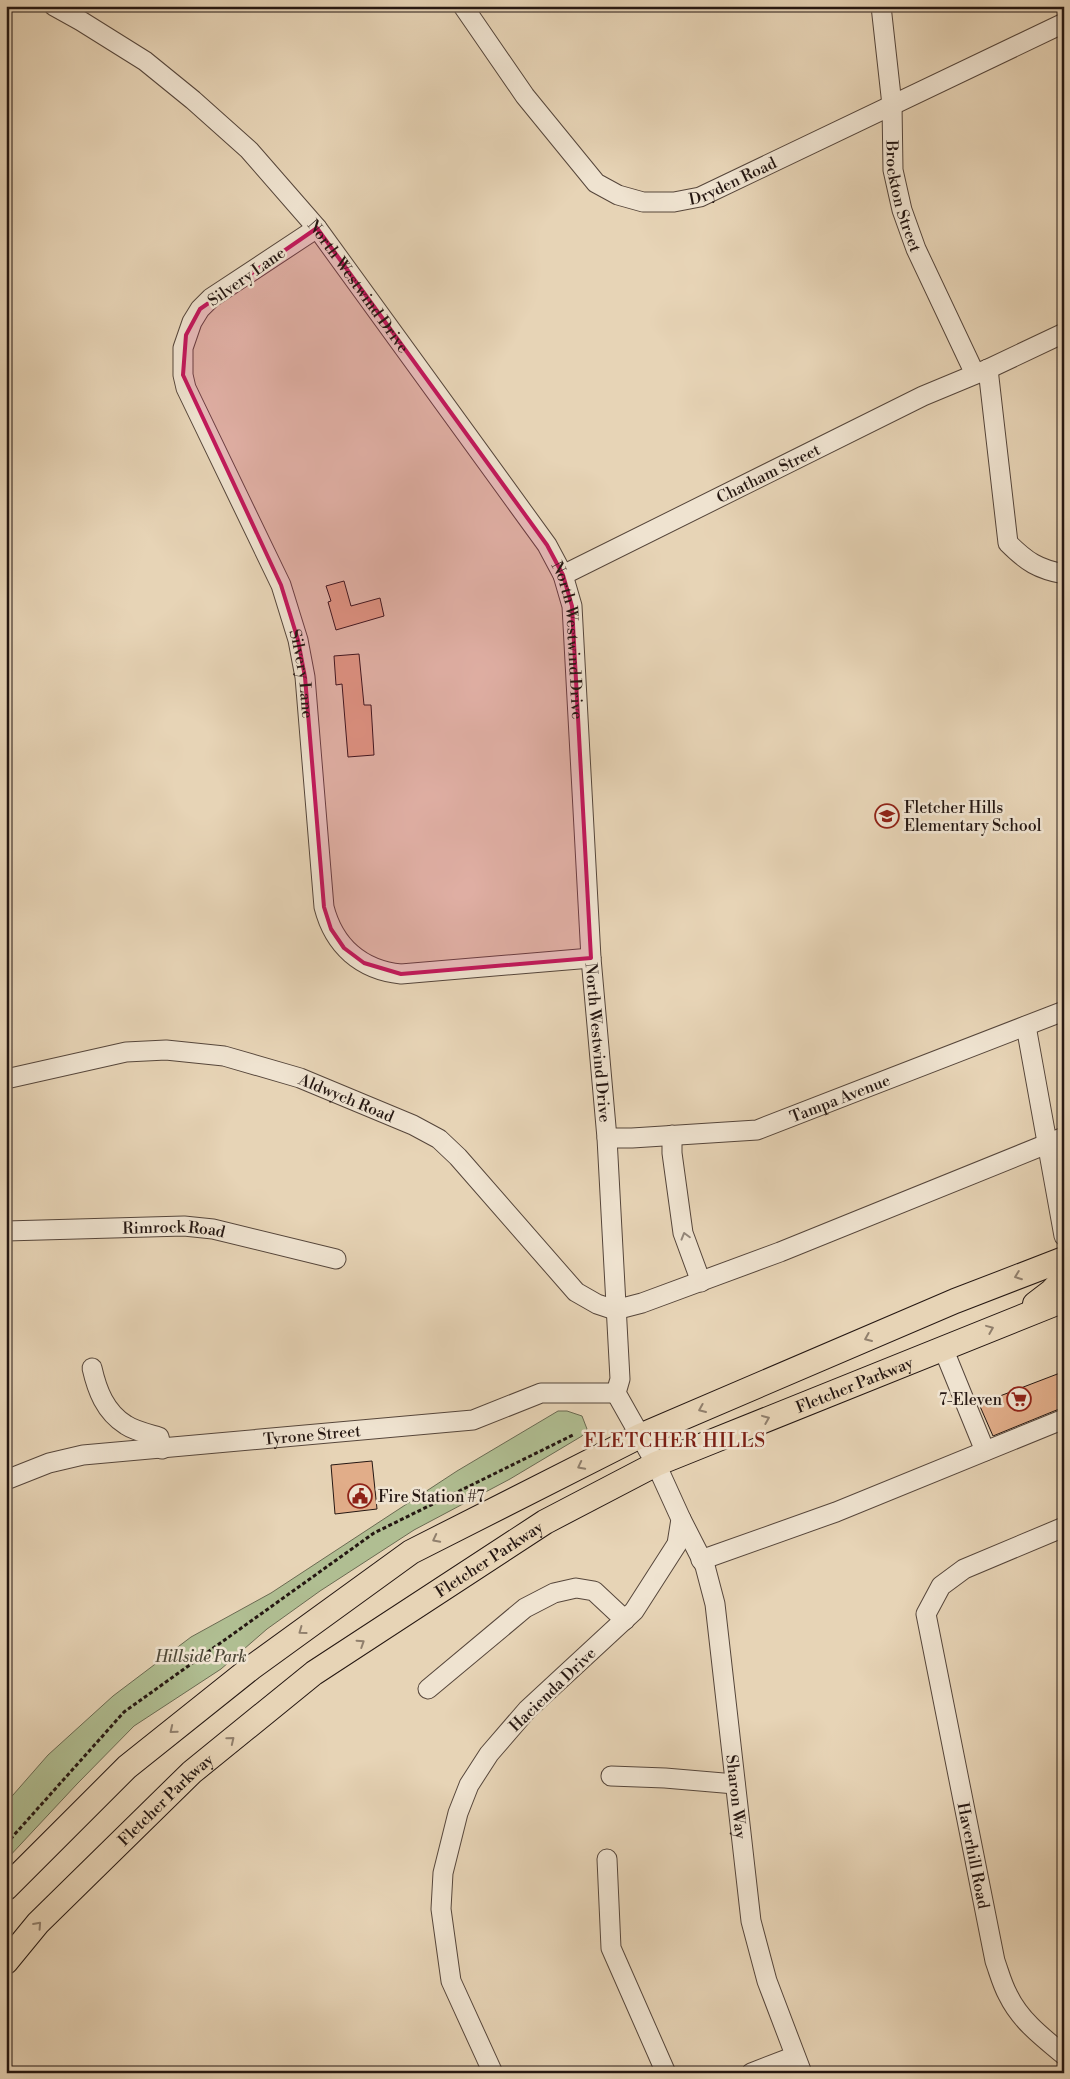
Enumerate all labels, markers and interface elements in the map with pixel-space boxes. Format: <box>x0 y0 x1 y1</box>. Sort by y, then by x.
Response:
street label: Brockton Street <box>882 139 925 255</box>
street label: Dryden Road <box>687 153 780 210</box>
street label: North Westwind Drive <box>303 215 413 357</box>
street label: Silvery Lane <box>204 243 289 311</box>
street label: Chatham Street <box>713 440 824 508</box>
street label: North Westwind Drive <box>546 558 587 720</box>
street label: Silvery Lane <box>284 627 317 719</box>
place label: Fletcher Hills Elementary School <box>904 798 1042 836</box>
school or university icon: Fletcher Hills Elementary School <box>874 803 900 829</box>
street label: North Westwind Drive <box>580 962 615 1123</box>
street label: Aldwych Road <box>295 1069 397 1127</box>
street label: Tampa Avenue <box>787 1070 893 1127</box>
street label: Rimrock Road <box>122 1217 227 1243</box>
one-way arrow <box>680 1232 691 1240</box>
one-way arrow <box>1014 1270 1023 1280</box>
one-way arrow <box>986 1325 994 1335</box>
one-way arrow <box>864 1332 873 1343</box>
street label: Fletcher Parkway <box>793 1353 916 1418</box>
supermarket icon: 7-Eleven <box>1006 1386 1032 1412</box>
place label: 7-Eleven <box>939 1390 1002 1410</box>
one-way arrow <box>698 1403 707 1414</box>
one-way arrow <box>761 1415 770 1426</box>
street label: Tyrone Street <box>262 1421 362 1450</box>
district label: FLETCHER HILLS <box>584 1429 766 1453</box>
one-way arrow <box>577 1460 586 1470</box>
public building icon: Fire Station #7 <box>347 1483 373 1509</box>
place label: Fire Station #7 <box>378 1487 485 1507</box>
street label: Fletcher Parkway <box>432 1517 547 1602</box>
one-way arrow <box>432 1533 441 1543</box>
one-way arrow <box>299 1625 308 1633</box>
one-way arrow <box>355 1640 364 1649</box>
street label: Hacienda Drive <box>505 1643 600 1736</box>
park label: Hillside Park <box>154 1647 247 1667</box>
one-way arrow <box>170 1724 179 1732</box>
one-way arrow <box>225 1738 234 1746</box>
street label: Fletcher Parkway <box>114 1750 218 1850</box>
street label: Sharon Way <box>721 1754 751 1840</box>
street label: Haverhill Road <box>953 1801 993 1911</box>
one-way arrow <box>32 1922 40 1931</box>

